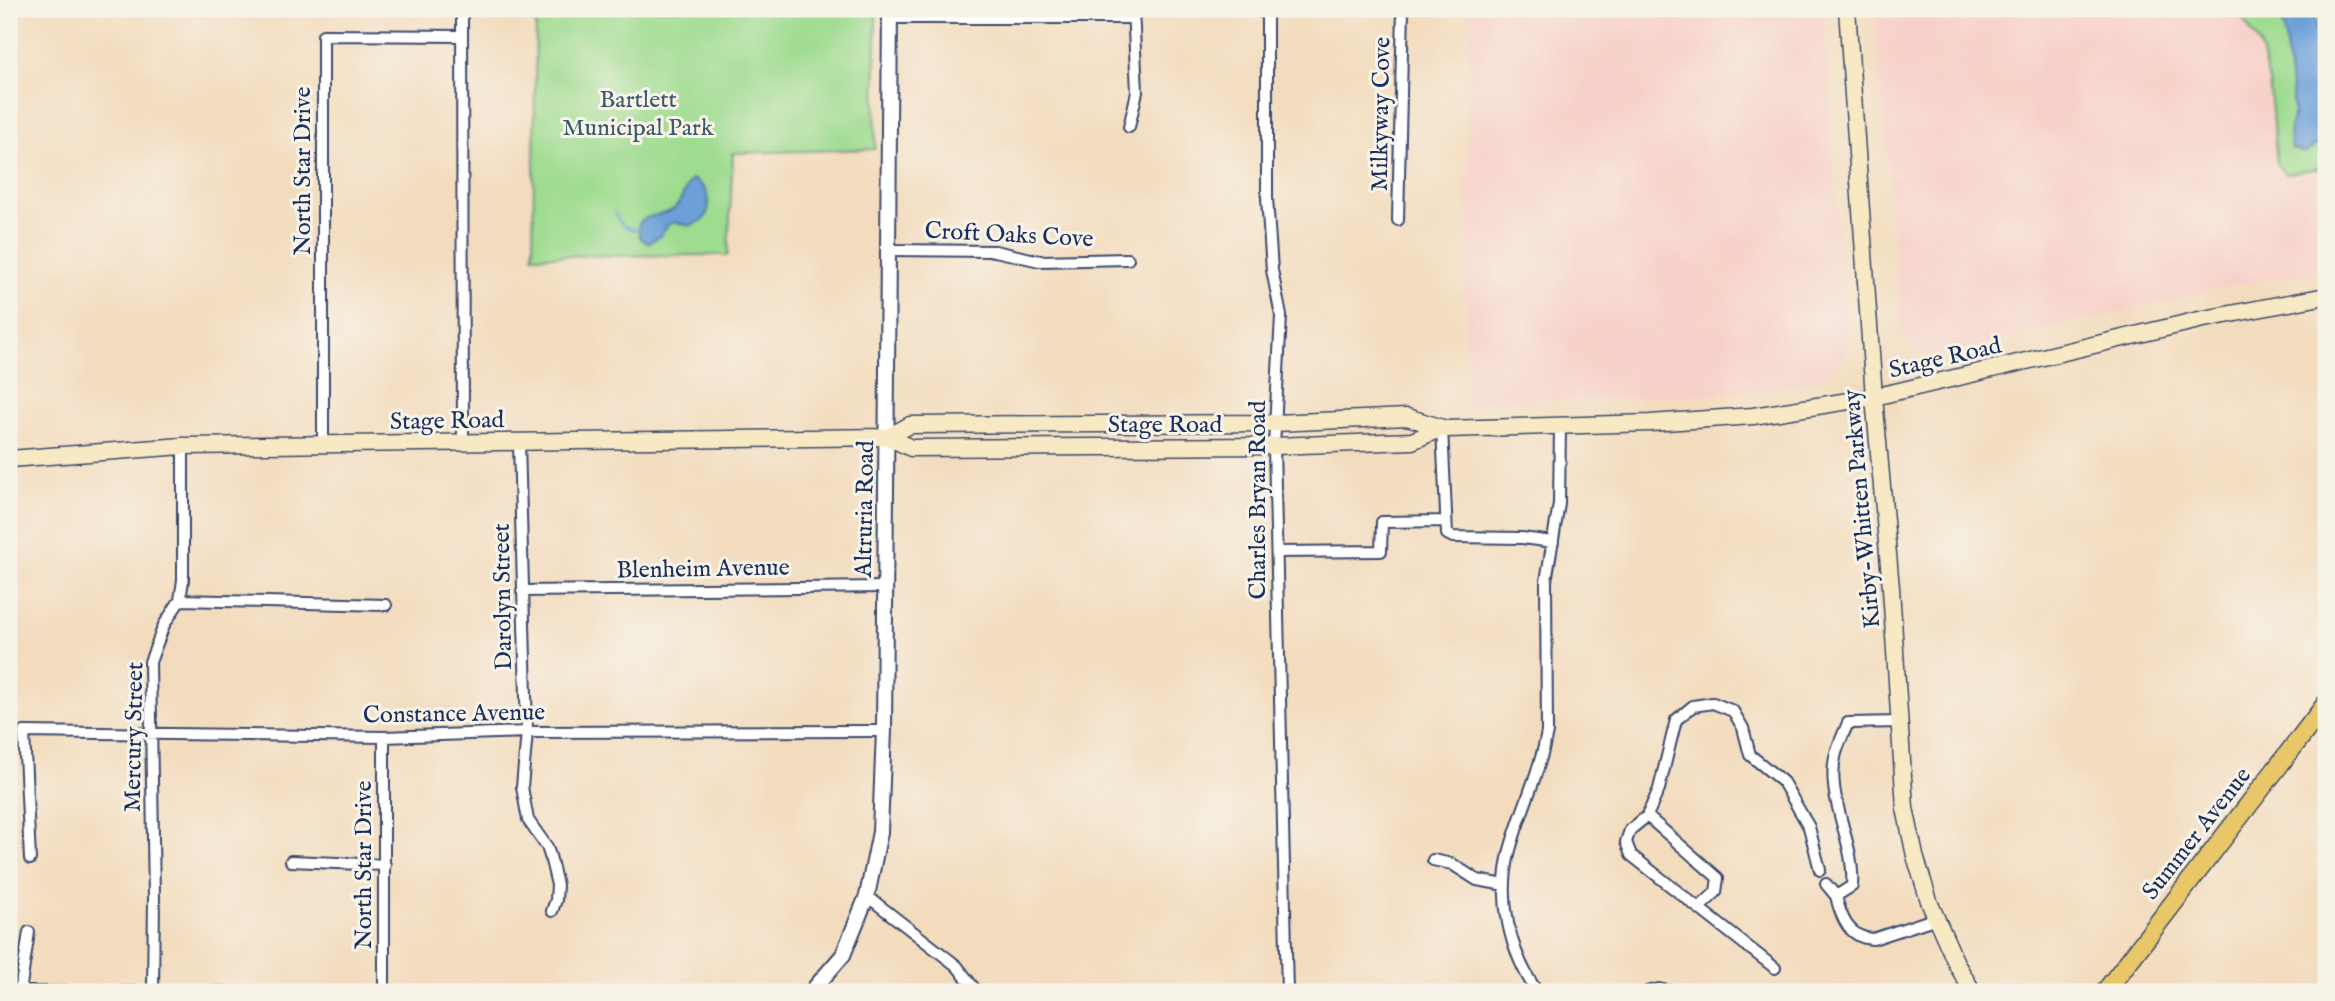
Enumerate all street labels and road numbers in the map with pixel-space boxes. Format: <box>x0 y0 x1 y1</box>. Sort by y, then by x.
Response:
street label: Milkyway Cove <box>1365 36 1398 192</box>
street label: North Star Drive <box>288 87 319 255</box>
street label: Croft Oaks Cove <box>924 216 1094 255</box>
street label: Stage Road <box>1886 330 2005 386</box>
street label: Kirby-Whitten Parkway <box>1837 388 1888 630</box>
street label: Charles Bryan Road <box>1243 400 1274 600</box>
street label: Stage Road <box>390 405 505 438</box>
street label: Stage Road <box>1108 410 1222 441</box>
street label: Altruria Road <box>849 440 882 579</box>
street label: Darolyn Street <box>487 523 520 671</box>
street label: Blenheim Avenue <box>616 552 790 587</box>
street label: Mercury Street <box>118 662 151 812</box>
street label: Constance Avenue <box>363 697 546 732</box>
street label: Summer Avenue <box>2136 761 2259 907</box>
street label: North Star Drive <box>349 781 380 949</box>

